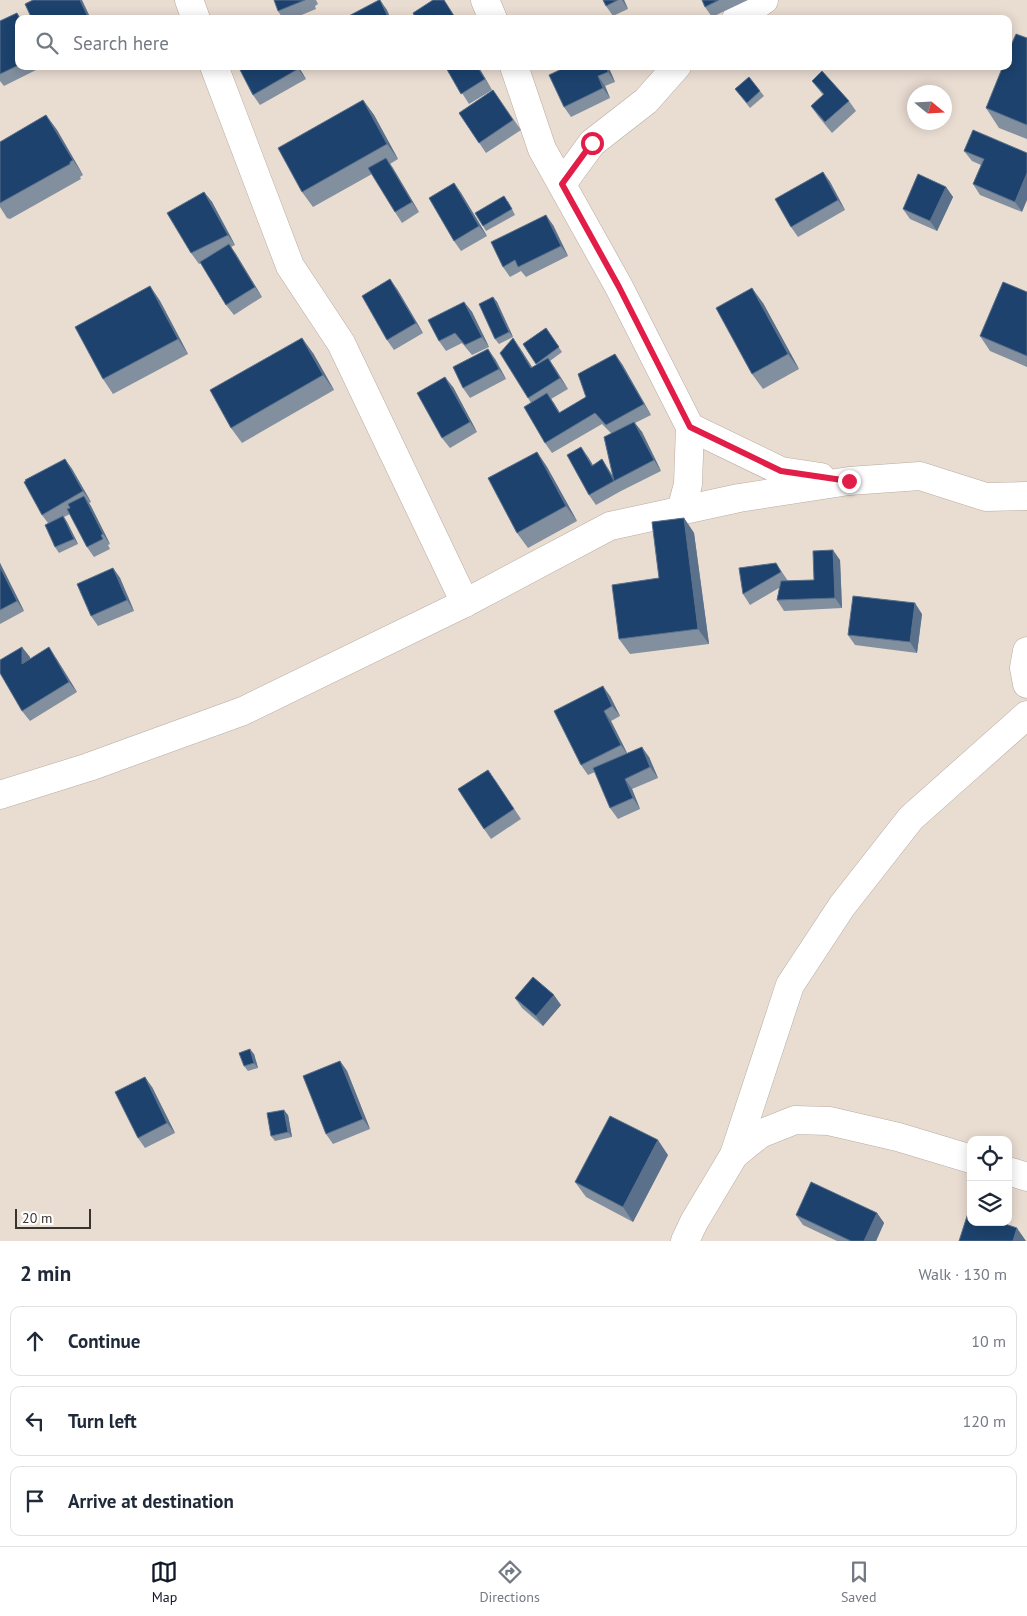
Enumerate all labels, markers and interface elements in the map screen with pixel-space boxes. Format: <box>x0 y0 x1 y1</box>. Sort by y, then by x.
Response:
search box <box>15 15 1012 70</box>
icon: search <box>33 29 61 57</box>
text: Search here <box>73 31 169 55</box>
north arrow <box>907 85 952 130</box>
route start <box>581 132 604 155</box>
route end <box>838 470 861 493</box>
map controls <box>967 1136 1012 1226</box>
button: locate <box>967 1136 1012 1181</box>
button: layers <box>967 1181 1012 1226</box>
scale bar <box>15 1206 91 1229</box>
text: 20 m <box>22 1209 52 1227</box>
text: 2 min <box>20 1260 71 1287</box>
text: Walk · 130 m <box>918 1264 1007 1284</box>
icon: ahead <box>21 1327 49 1355</box>
text: Continue <box>68 1329 140 1353</box>
text: 10 m <box>971 1331 1006 1351</box>
icon: left <box>21 1407 49 1435</box>
text: Turn left <box>68 1409 137 1433</box>
text: 120 m <box>963 1411 1006 1431</box>
icon: arrive <box>21 1487 49 1515</box>
text: Arrive at destination <box>68 1489 234 1513</box>
tab: Map <box>150 1558 178 1606</box>
tab: Directions <box>479 1558 540 1606</box>
tab: Saved <box>841 1558 877 1606</box>

